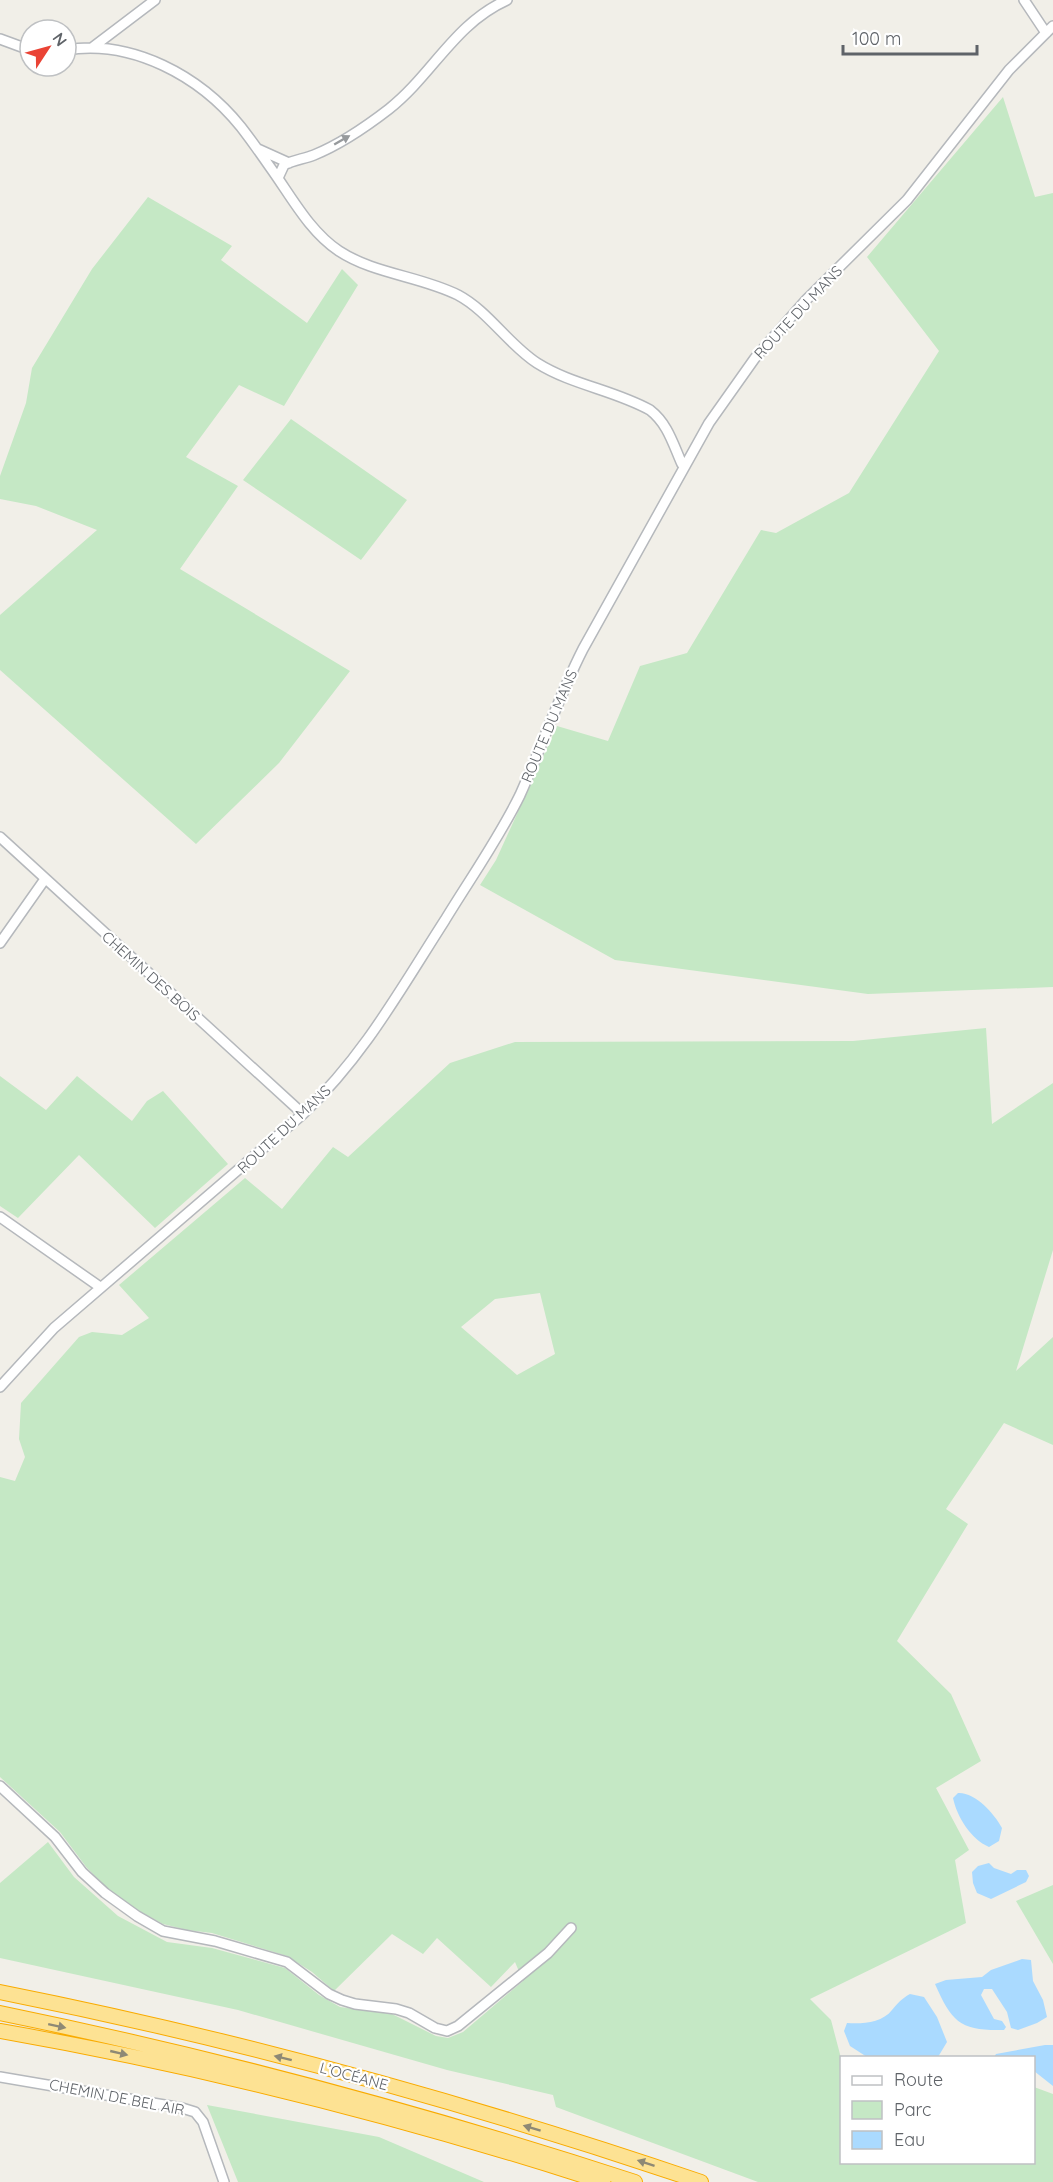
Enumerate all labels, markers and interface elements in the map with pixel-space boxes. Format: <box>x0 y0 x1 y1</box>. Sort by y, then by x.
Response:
north arrow <box>18 18 78 78</box>
scale bar <box>843 18 976 56</box>
text: 100 m <box>852 27 901 50</box>
text: N <box>49 29 72 50</box>
one-way arrow <box>334 135 351 145</box>
street label: ROUTE DU MANS <box>750 261 846 363</box>
street label: ROUTE DU MANS <box>517 667 581 785</box>
street label: CHEMIN DES BOIS <box>98 927 204 1025</box>
street label: ROUTE DU MANS <box>233 1081 335 1177</box>
one-way arrow <box>48 2021 66 2031</box>
one-way arrow <box>110 2049 129 2059</box>
one-way arrow <box>274 2053 292 2062</box>
legend <box>840 2056 1035 2164</box>
street label: L’OCÉANE <box>318 2058 390 2094</box>
text: Route <box>894 2068 943 2091</box>
street label: CHEMIN DE BEL AIR <box>48 2075 186 2119</box>
text: Parc <box>894 2098 931 2121</box>
one-way arrow <box>523 2123 541 2132</box>
text: Eau <box>894 2128 925 2151</box>
one-way arrow <box>637 2158 655 2168</box>

